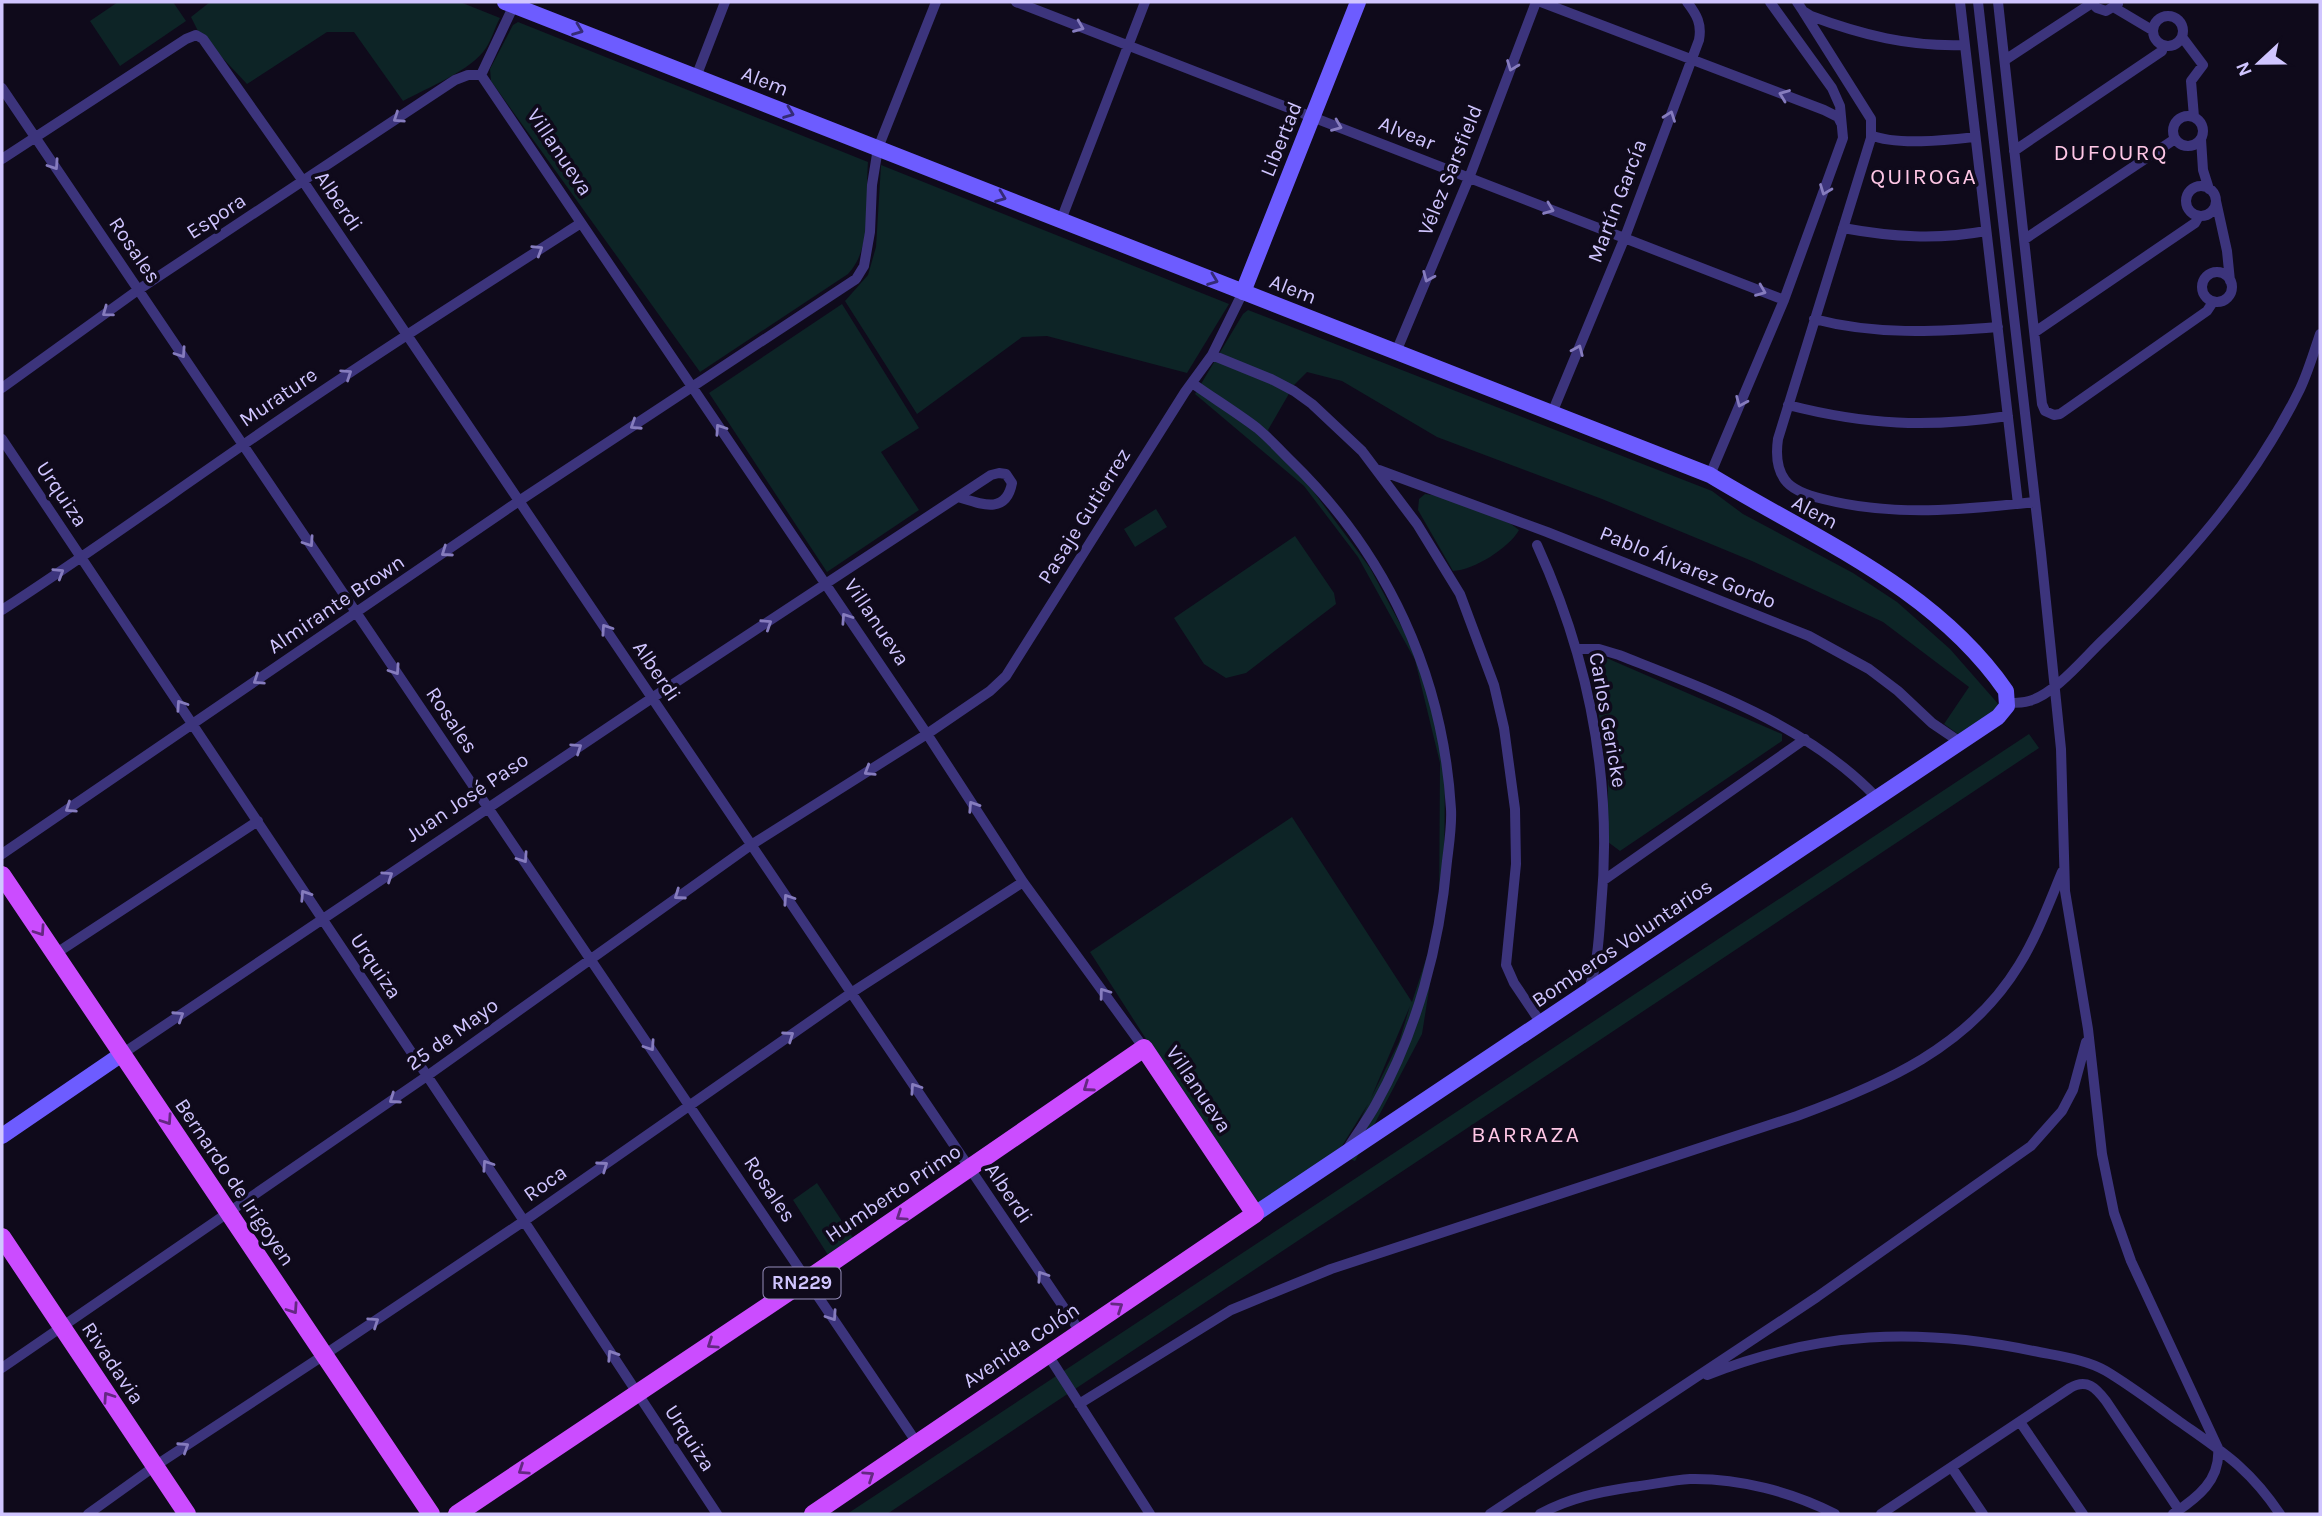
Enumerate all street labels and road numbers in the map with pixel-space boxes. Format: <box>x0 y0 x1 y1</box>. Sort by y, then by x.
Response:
street label: Alem <box>738 61 792 101</box>
street label: Libertad <box>1255 98 1307 180</box>
street label: Vélez Sarsfield <box>1413 101 1487 239</box>
street label: Villanueva <box>522 104 598 200</box>
street label: Alvear <box>1375 111 1439 155</box>
street label: Martín García <box>1582 136 1652 266</box>
street label: Alberdi <box>310 166 368 236</box>
street label: Espora <box>182 188 250 244</box>
street label: Rosales <box>104 212 166 288</box>
street label: Alem <box>1266 269 1320 309</box>
street label: Murature <box>235 362 321 432</box>
street label: Pasaje Gutierrez <box>1033 444 1135 588</box>
street label: Urquiza <box>31 457 93 531</box>
street label: Alem <box>1788 490 1842 534</box>
street label: Pablo Álvarez Gordo <box>1596 521 1780 613</box>
street label: Almirante Brown <box>263 549 409 659</box>
street label: Villanueva <box>839 574 915 670</box>
street label: Alberdi <box>628 636 686 706</box>
street label: Carlos Gericke <box>1584 650 1632 790</box>
street label: Rosales <box>421 682 483 758</box>
street label: Juan José Paso <box>401 747 533 847</box>
street label: Bomberos Voluntarios <box>1527 874 1717 1012</box>
street label: Urquiza <box>345 929 407 1003</box>
street label: 25 de Mayo <box>401 993 503 1075</box>
street label: Villanueva <box>1161 1041 1237 1137</box>
street label: Bernardo de Irigoyen <box>170 1094 300 1270</box>
street label: Humberto Primo <box>821 1139 965 1247</box>
street label: Rosales <box>739 1151 801 1227</box>
street label: Alberdi <box>980 1158 1038 1228</box>
street label: Roca <box>519 1160 571 1206</box>
road number: RN229 <box>764 1268 840 1298</box>
street label: Avenida Colón <box>958 1297 1084 1393</box>
street label: Rivadavia <box>77 1317 149 1409</box>
street label: Urquiza <box>660 1400 720 1476</box>

